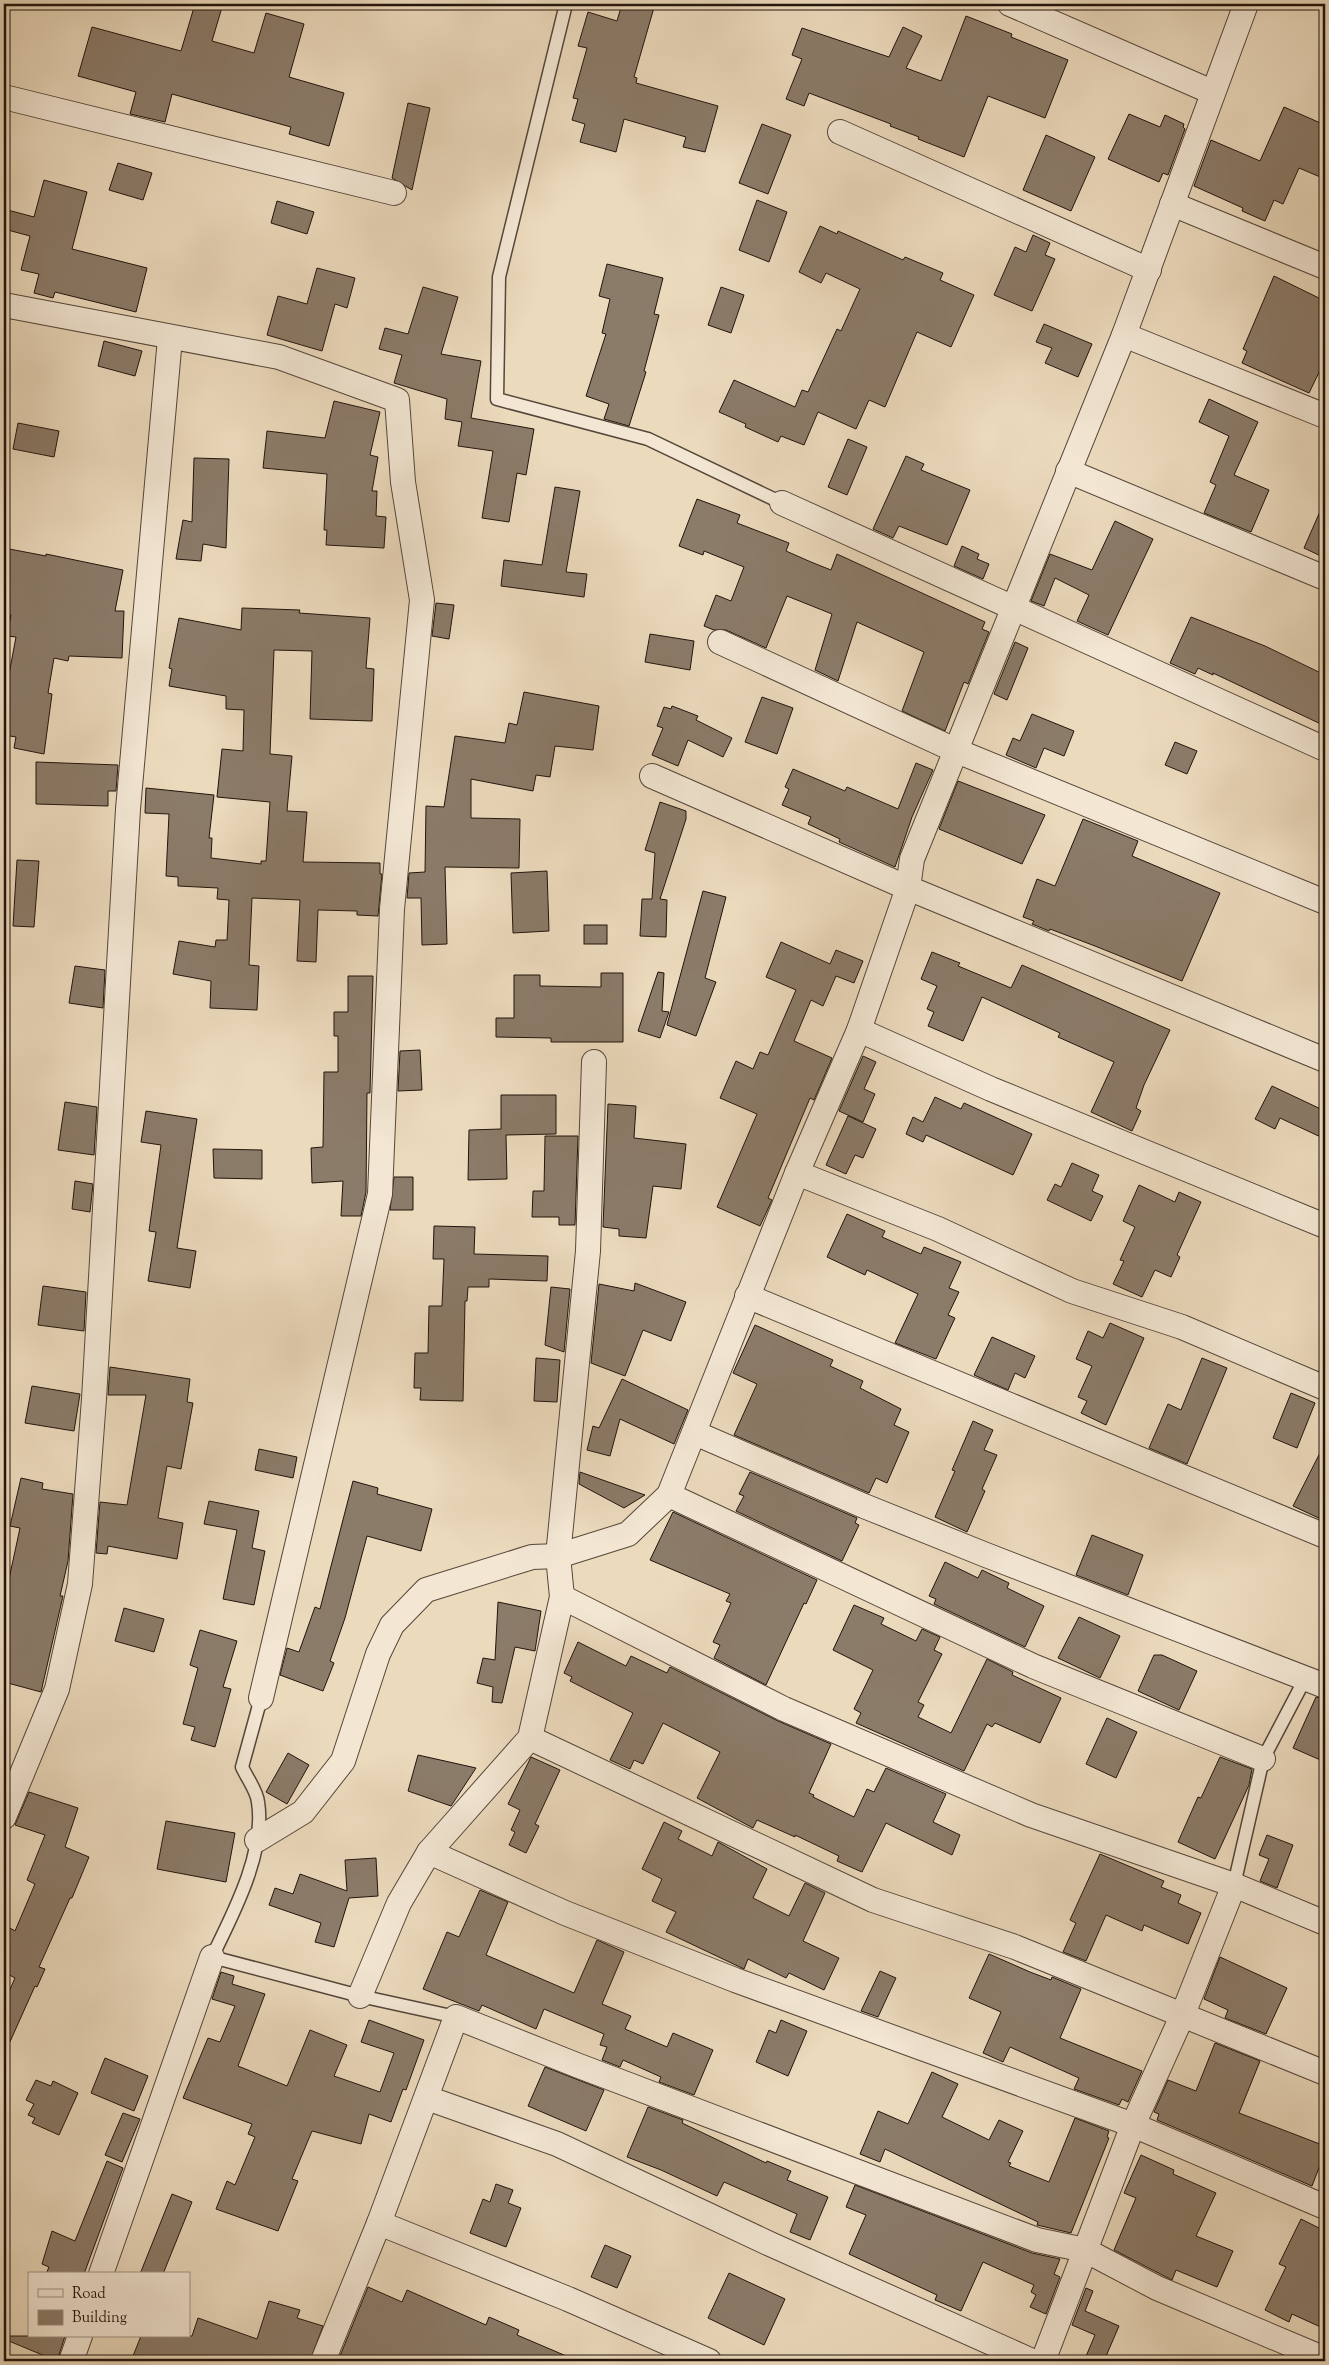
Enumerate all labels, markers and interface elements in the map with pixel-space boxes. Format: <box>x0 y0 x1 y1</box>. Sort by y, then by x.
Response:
legend <box>28 2272 190 2338</box>
text: Road <box>72 2284 106 2305</box>
text: Building <box>72 2308 127 2329</box>

